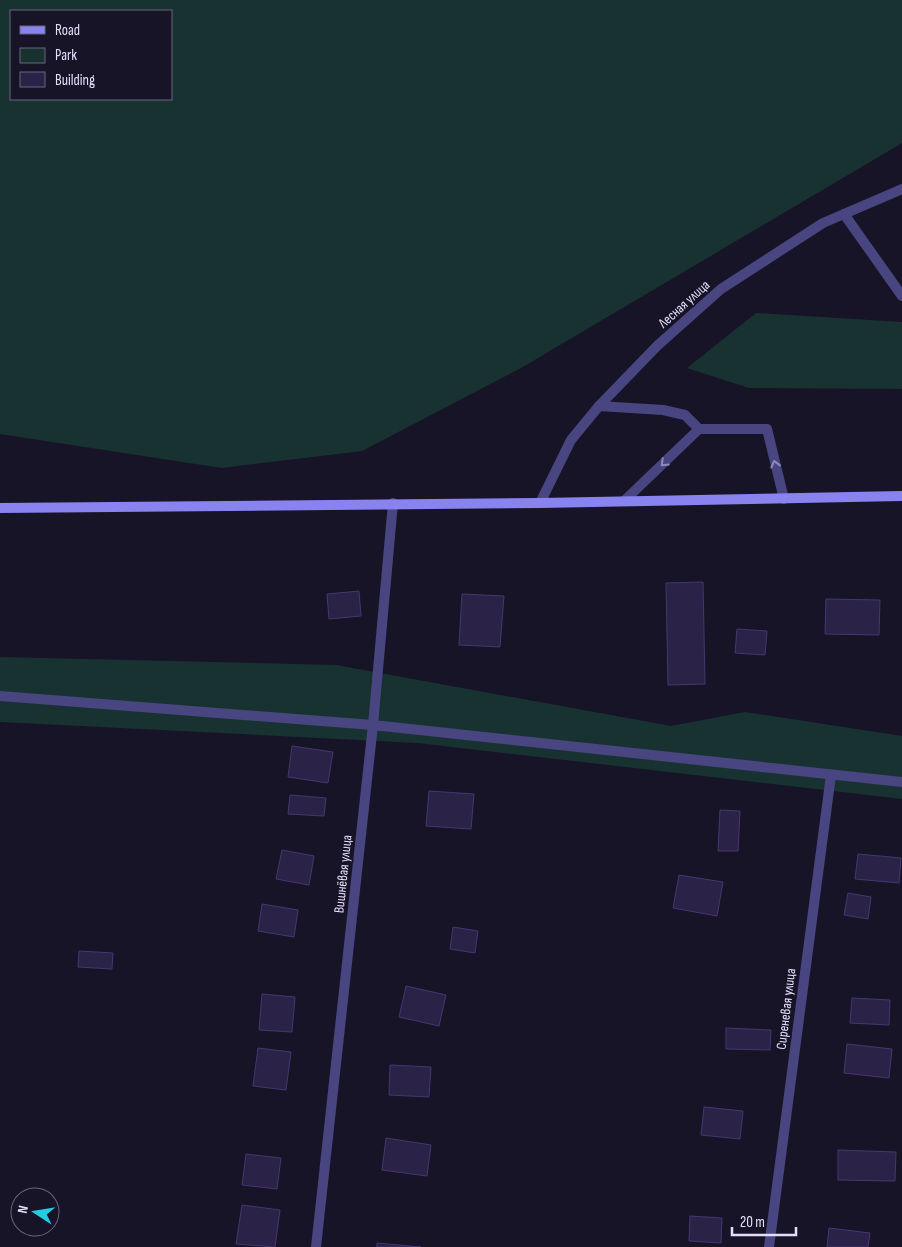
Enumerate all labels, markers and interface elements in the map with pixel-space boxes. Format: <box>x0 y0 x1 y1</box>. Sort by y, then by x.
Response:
legend <box>10 10 172 100</box>
text: Road <box>55 21 80 40</box>
text: Park <box>55 46 77 65</box>
text: Building <box>55 71 95 90</box>
street label: Лесная улица <box>654 276 713 332</box>
one-way arrow <box>661 457 670 466</box>
one-way arrow <box>770 459 781 468</box>
street label: Вишнёвая улица <box>330 834 356 914</box>
street label: Сиреневая улица <box>773 967 799 1051</box>
north arrow <box>10 1187 60 1237</box>
text: N <box>14 1204 32 1215</box>
scale bar <box>732 1204 796 1236</box>
text: 20 m <box>740 1213 765 1232</box>

